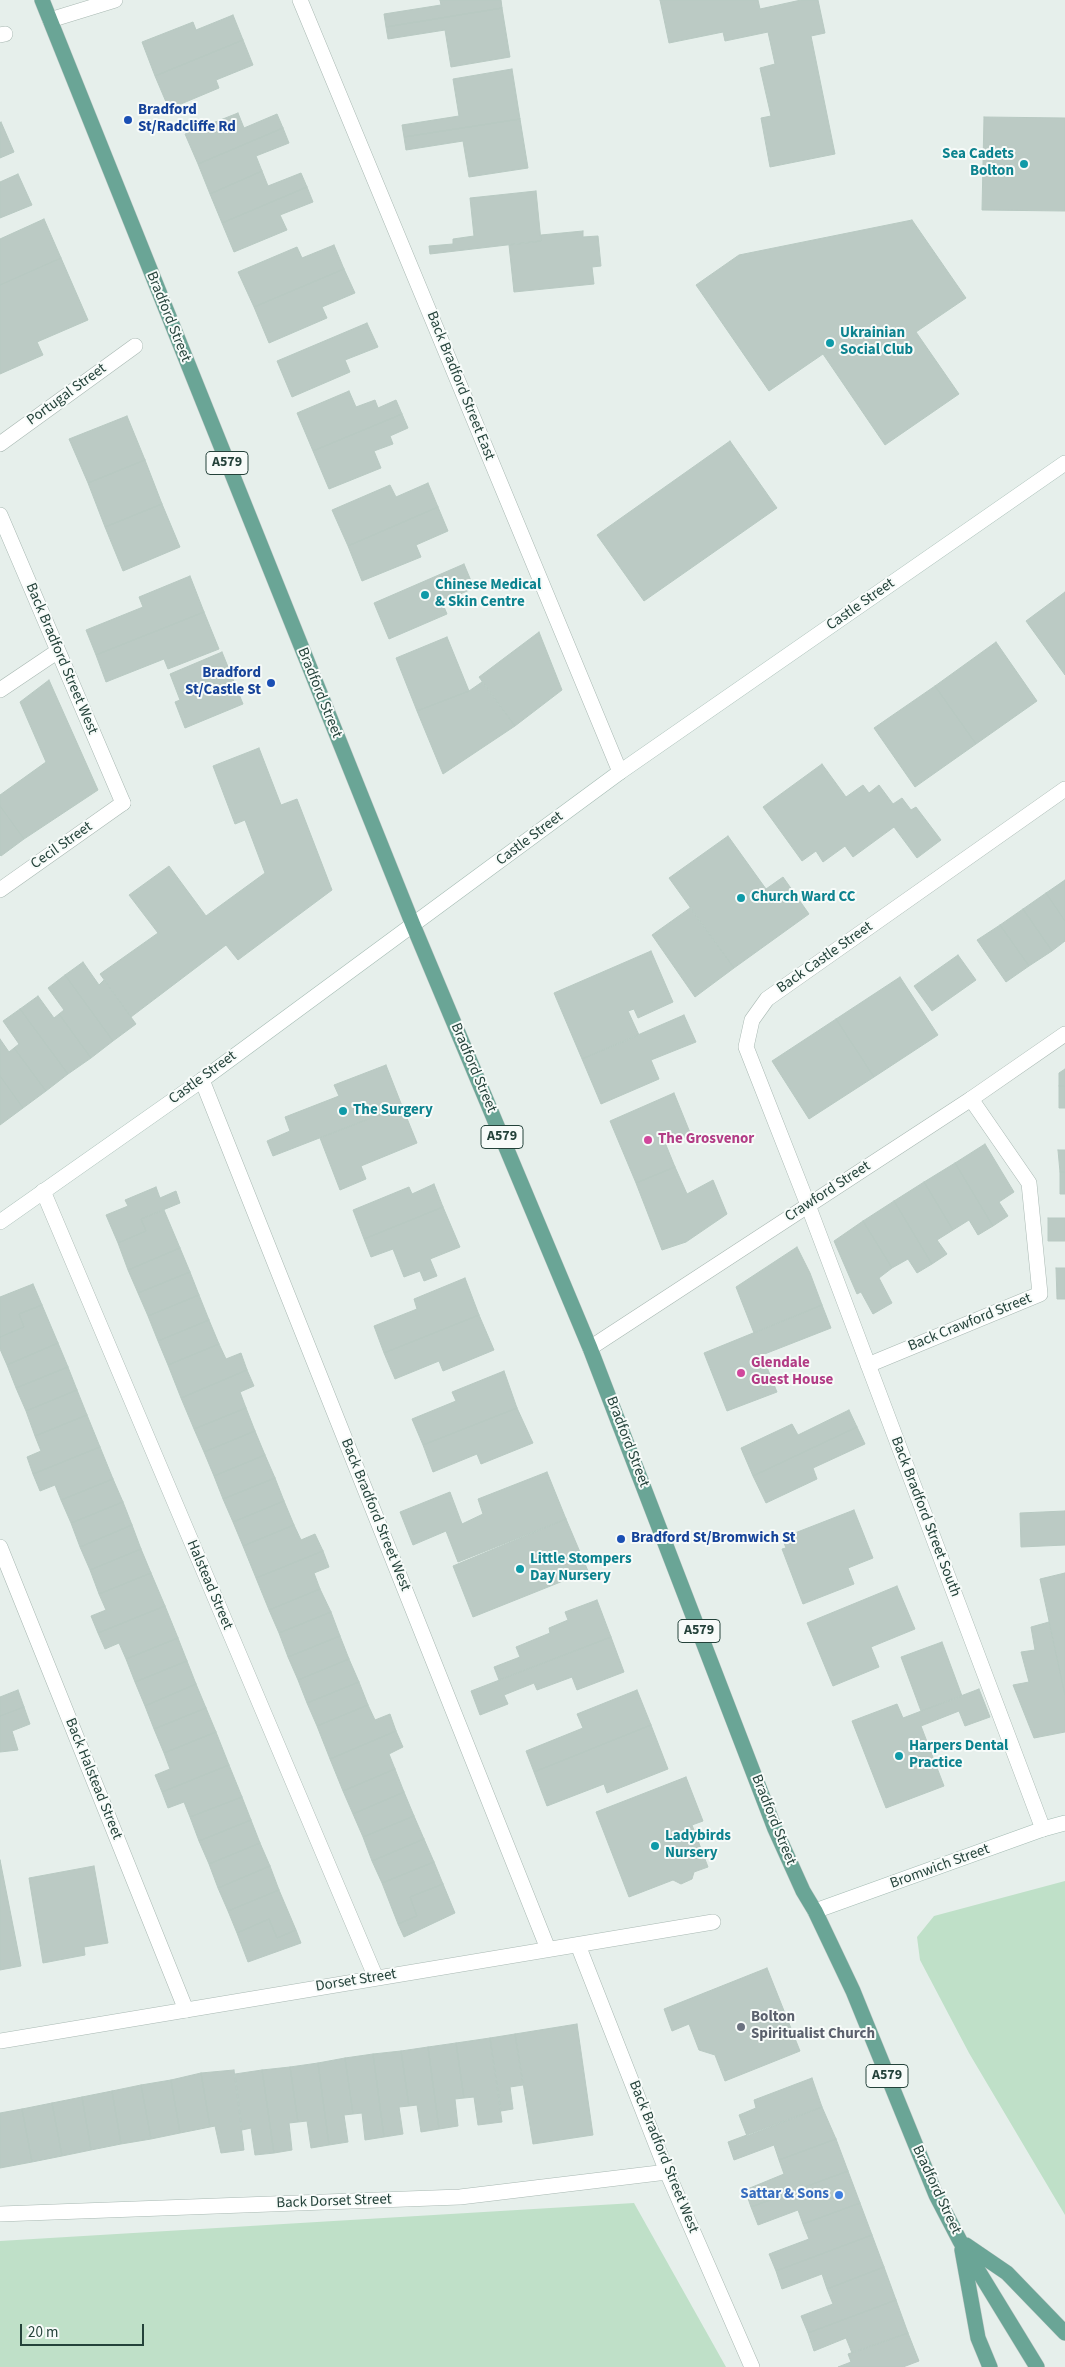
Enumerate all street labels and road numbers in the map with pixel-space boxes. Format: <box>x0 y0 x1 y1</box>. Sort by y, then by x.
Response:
street label: Bradford Street <box>142 269 194 365</box>
street label: Back Bradford Street East <box>422 309 498 463</box>
street label: Portugal Street <box>24 360 110 430</box>
road number: A579 <box>206 452 248 474</box>
street label: Castle Street <box>823 575 899 635</box>
street label: Back Bradford Street West <box>21 581 101 737</box>
street label: Bradford Street <box>293 645 345 741</box>
street label: Castle Street <box>493 808 567 870</box>
street label: Cecil Street <box>28 818 96 874</box>
street label: Back Castle Street <box>774 918 876 998</box>
street label: Bradford Street <box>446 1020 500 1116</box>
street label: Castle Street <box>166 1047 240 1109</box>
road number: A579 <box>481 1126 523 1148</box>
street label: Crawford Street <box>782 1158 874 1226</box>
street label: Back Crawford Street <box>906 1290 1034 1356</box>
street label: Bradford Street <box>601 1394 653 1490</box>
street label: Back Bradford Street South <box>886 1434 964 1600</box>
street label: Back Bradford Street West <box>336 1436 414 1594</box>
street label: Halstead Street <box>182 1537 236 1633</box>
road number: A579 <box>678 1620 720 1642</box>
street label: Back Halstead Street <box>60 1716 126 1842</box>
street label: Bradford Street <box>747 1772 799 1868</box>
street label: Bromwich Street <box>888 1841 992 1893</box>
street label: Dorset Street <box>314 1966 398 1996</box>
road number: A579 <box>866 2064 908 2088</box>
street label: Back Bradford Street West <box>624 2078 702 2236</box>
street label: Bradford Street <box>908 2143 964 2237</box>
street label: Back Dorset Street <box>276 2191 392 2213</box>

